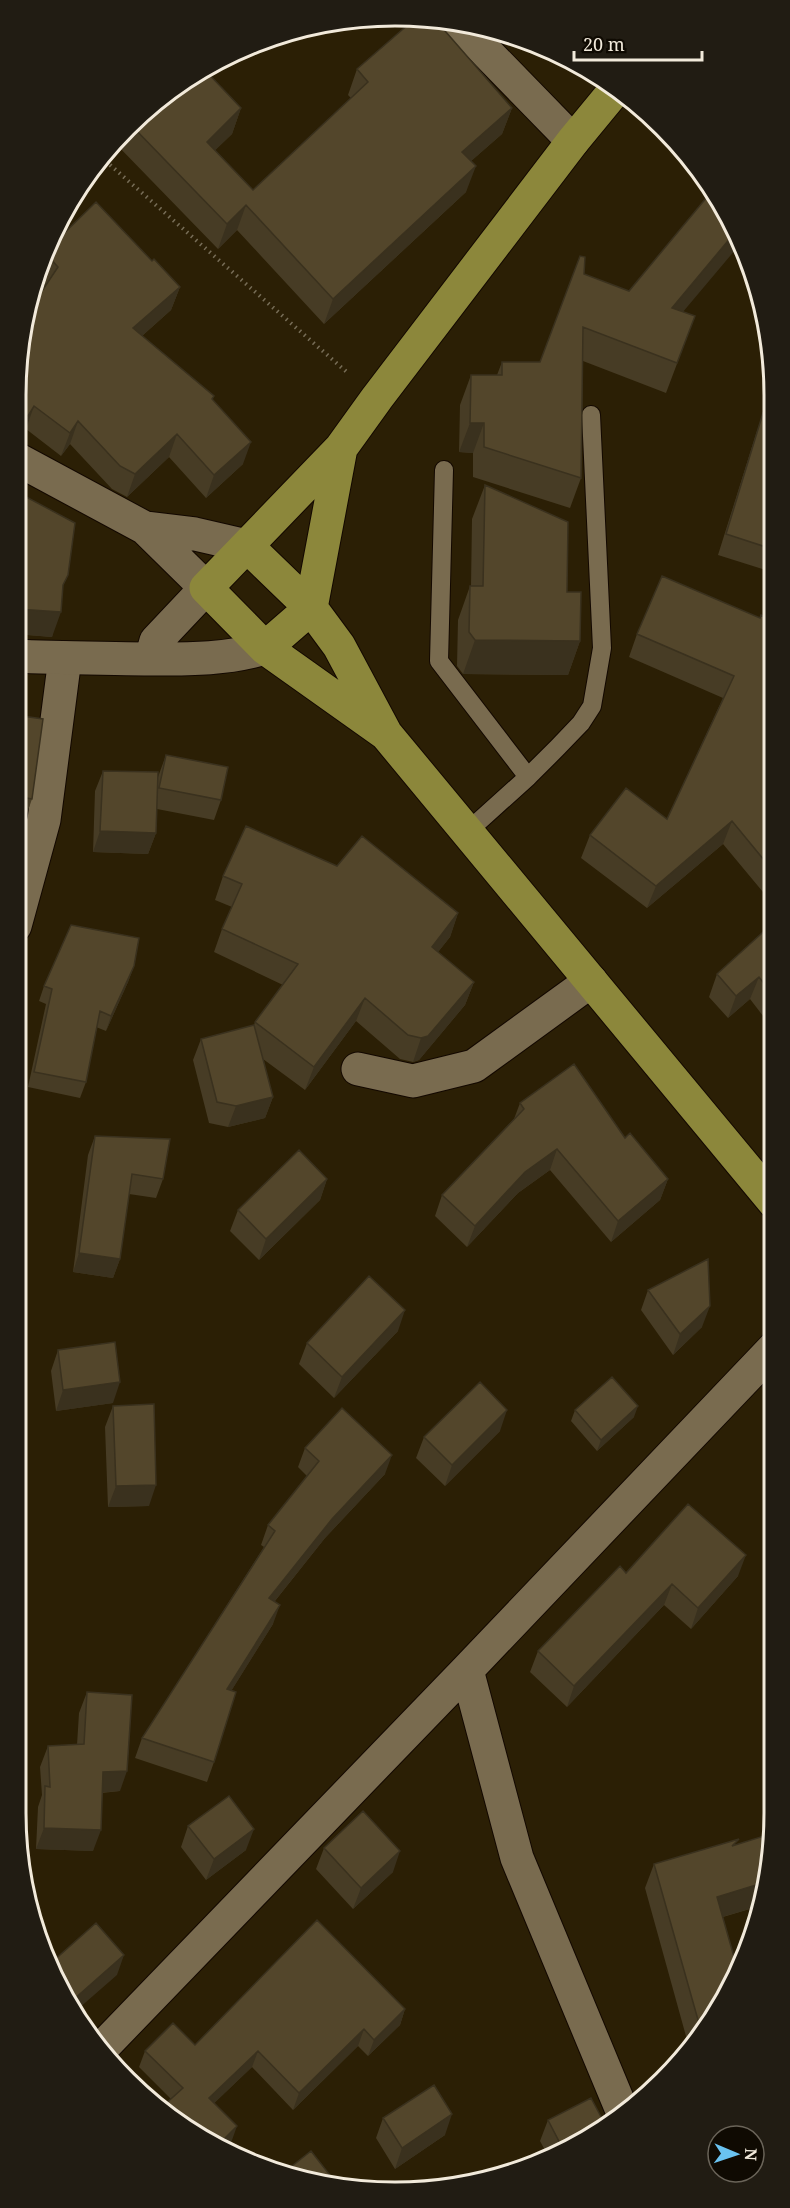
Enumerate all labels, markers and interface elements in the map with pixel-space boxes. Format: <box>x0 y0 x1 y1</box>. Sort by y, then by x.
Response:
scale bar <box>574 24 702 62</box>
text: 20 m <box>583 32 625 56</box>
north arrow <box>706 2124 766 2184</box>
text: N <box>740 2148 762 2162</box>

